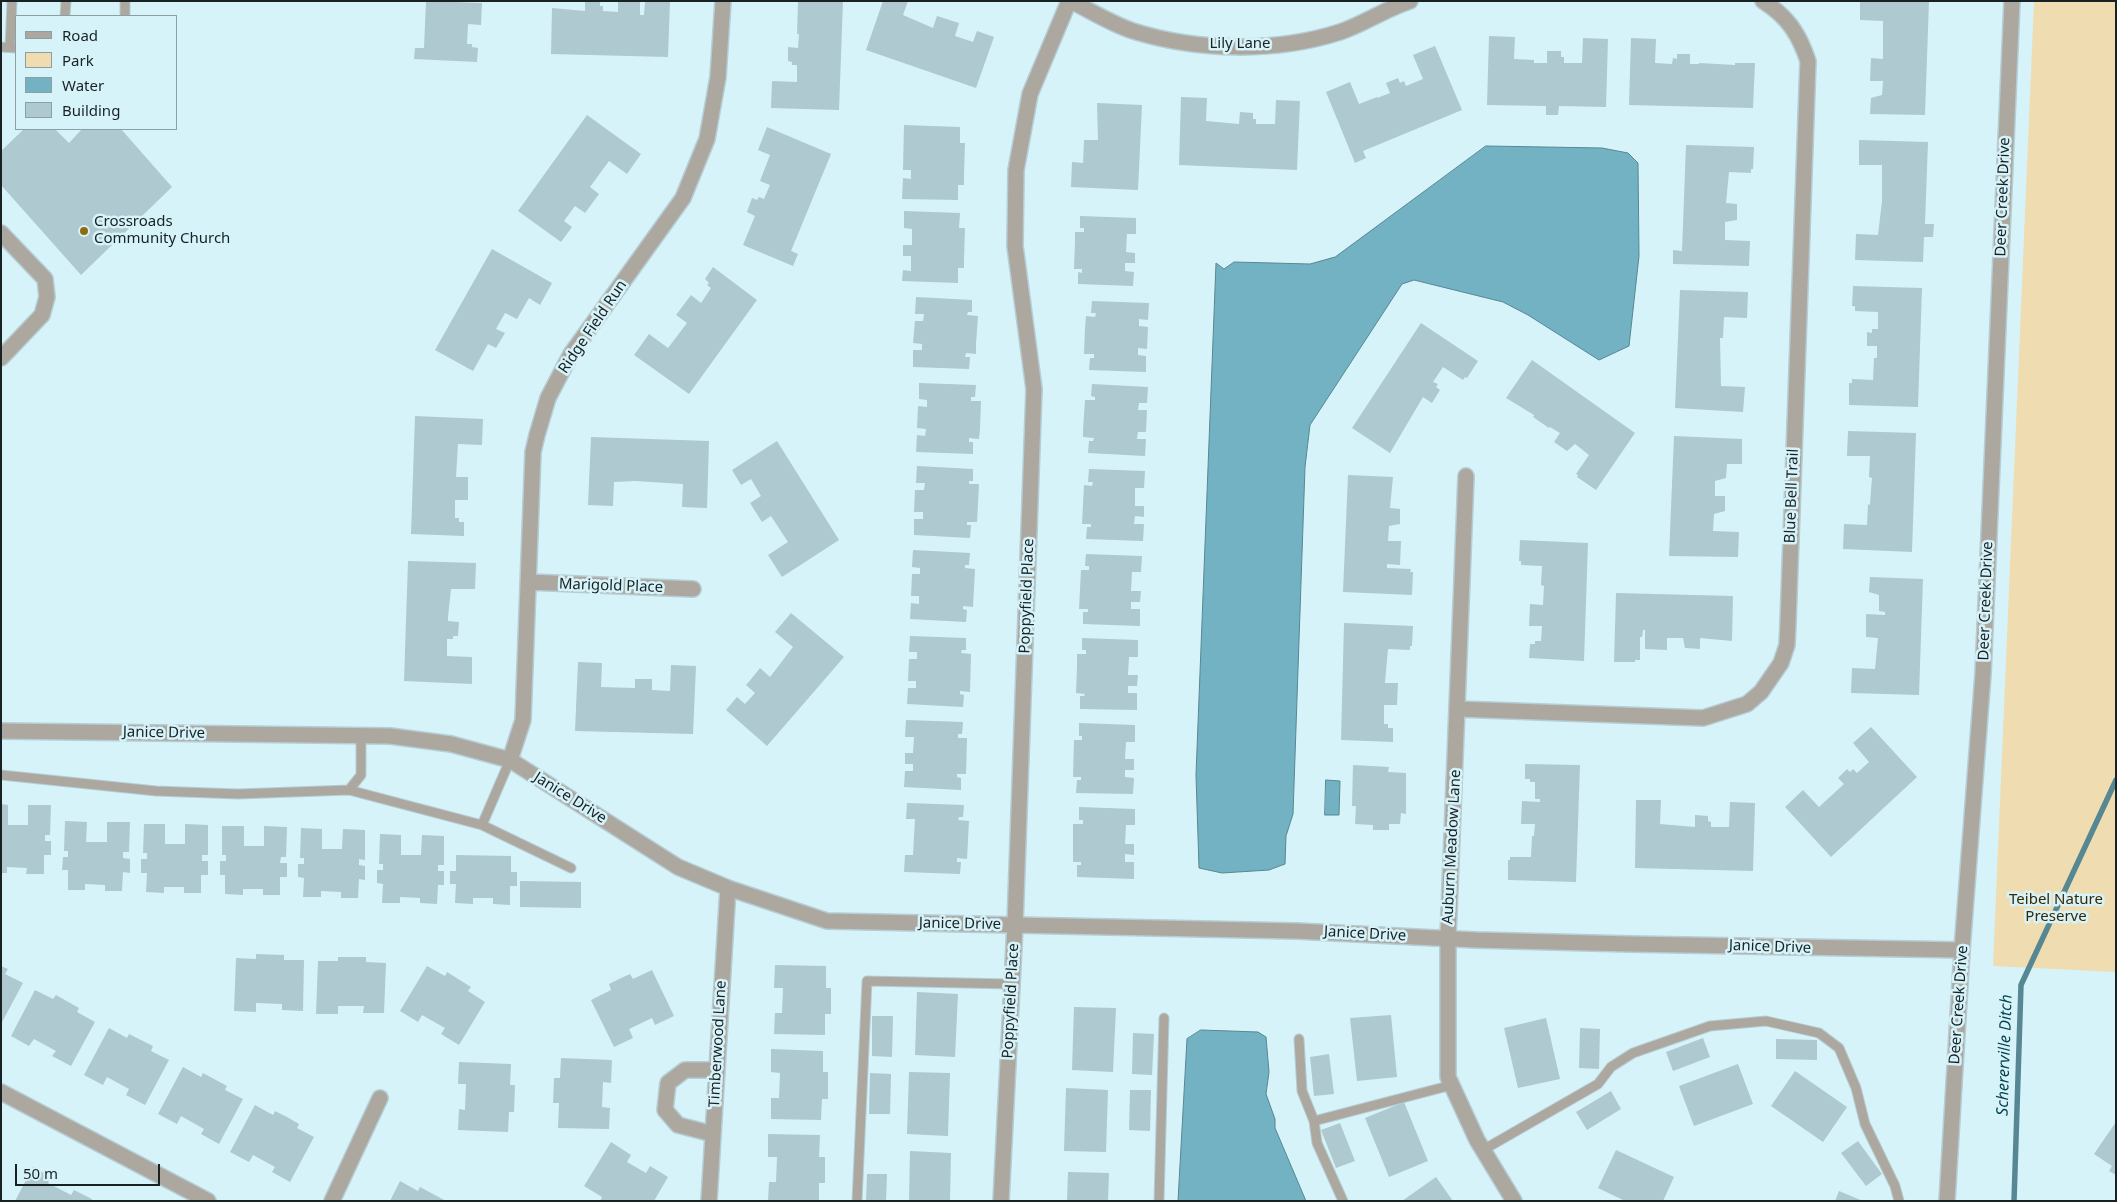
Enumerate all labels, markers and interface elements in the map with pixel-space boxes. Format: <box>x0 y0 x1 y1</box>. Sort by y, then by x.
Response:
legend <box>15 15 178 130</box>
text: Road <box>62 25 98 45</box>
street label: Lily Lane <box>1209 35 1271 53</box>
text: Park <box>62 50 94 70</box>
text: Water <box>62 75 104 95</box>
text: Building <box>62 100 120 120</box>
street label: Deer Creek Drive <box>1992 137 2014 257</box>
place label: Crossroads Community Church <box>94 213 230 248</box>
marker: Crossroads Community Church <box>78 225 90 237</box>
street label: Ridge Field Run <box>555 277 631 377</box>
street label: Blue Bell Trail <box>1781 448 1803 544</box>
street label: Poppyfield Place <box>1016 538 1038 654</box>
street label: Deer Creek Drive <box>1975 541 1997 661</box>
street label: Marigold Place <box>559 575 663 597</box>
street label: Janice Drive <box>123 723 205 743</box>
street label: Janice Drive <box>530 769 610 827</box>
street label: Auburn Meadow Lane <box>1439 769 1465 925</box>
park label: Teibel Nature Preserve <box>2009 891 2103 926</box>
street label: Janice Drive <box>919 914 1001 934</box>
street label: Janice Drive <box>1323 923 1407 945</box>
street label: Janice Drive <box>1729 937 1811 957</box>
street label: Poppyfield Place <box>999 943 1023 1059</box>
street label: Deer Creek Drive <box>1946 945 1972 1065</box>
street label: Timberwood Lane <box>706 980 730 1108</box>
water label: Schererville Ditch <box>1993 994 2017 1116</box>
scale bar <box>18 1154 162 1186</box>
text: 50 m <box>23 1163 58 1183</box>

